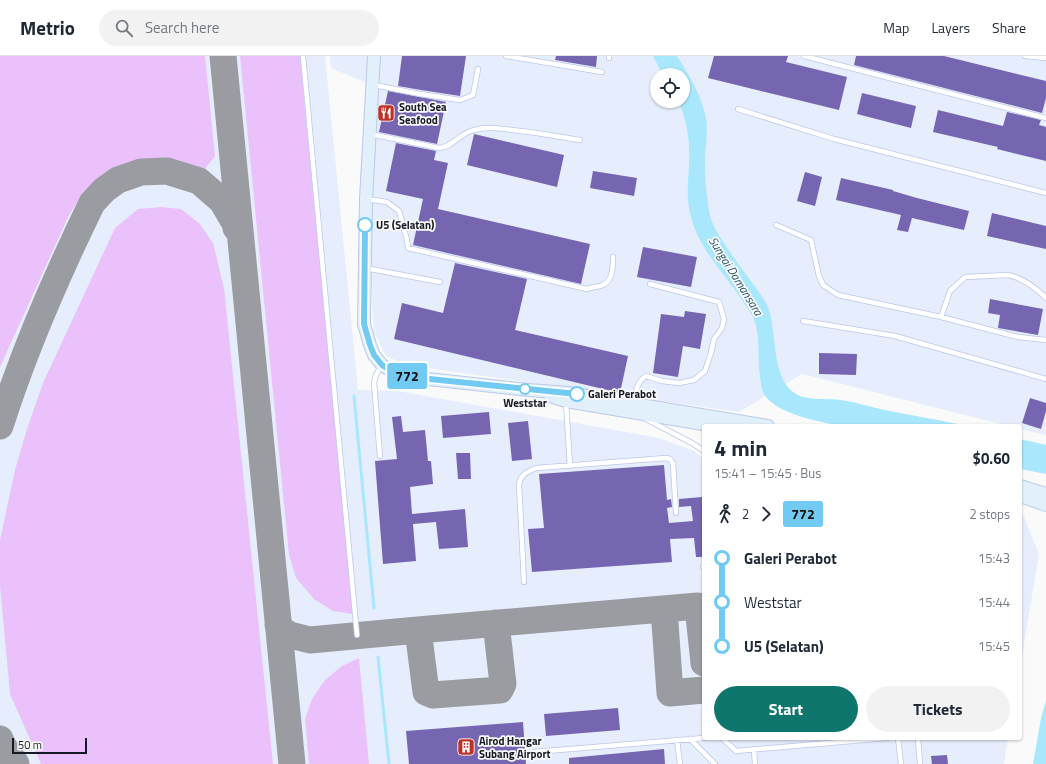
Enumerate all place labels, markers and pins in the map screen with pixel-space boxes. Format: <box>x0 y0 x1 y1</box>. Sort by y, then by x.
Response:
place label: South Sea Seafood <box>399 99 447 128</box>
restaurant icon: South Sea Seafood <box>376 103 396 123</box>
marker: U5 (Selatan) <box>357 217 373 233</box>
place label: U5 (Selatan) <box>376 217 434 233</box>
marker: Weststar <box>519 383 531 395</box>
marker: Galeri Perabot <box>569 386 585 402</box>
place label: Galeri Perabot <box>588 386 656 402</box>
place label: Weststar <box>503 395 547 411</box>
place label: Airod Hangar Subang Airport <box>479 733 551 762</box>
building icon: Airod Hangar Subang Airport <box>456 737 476 757</box>

